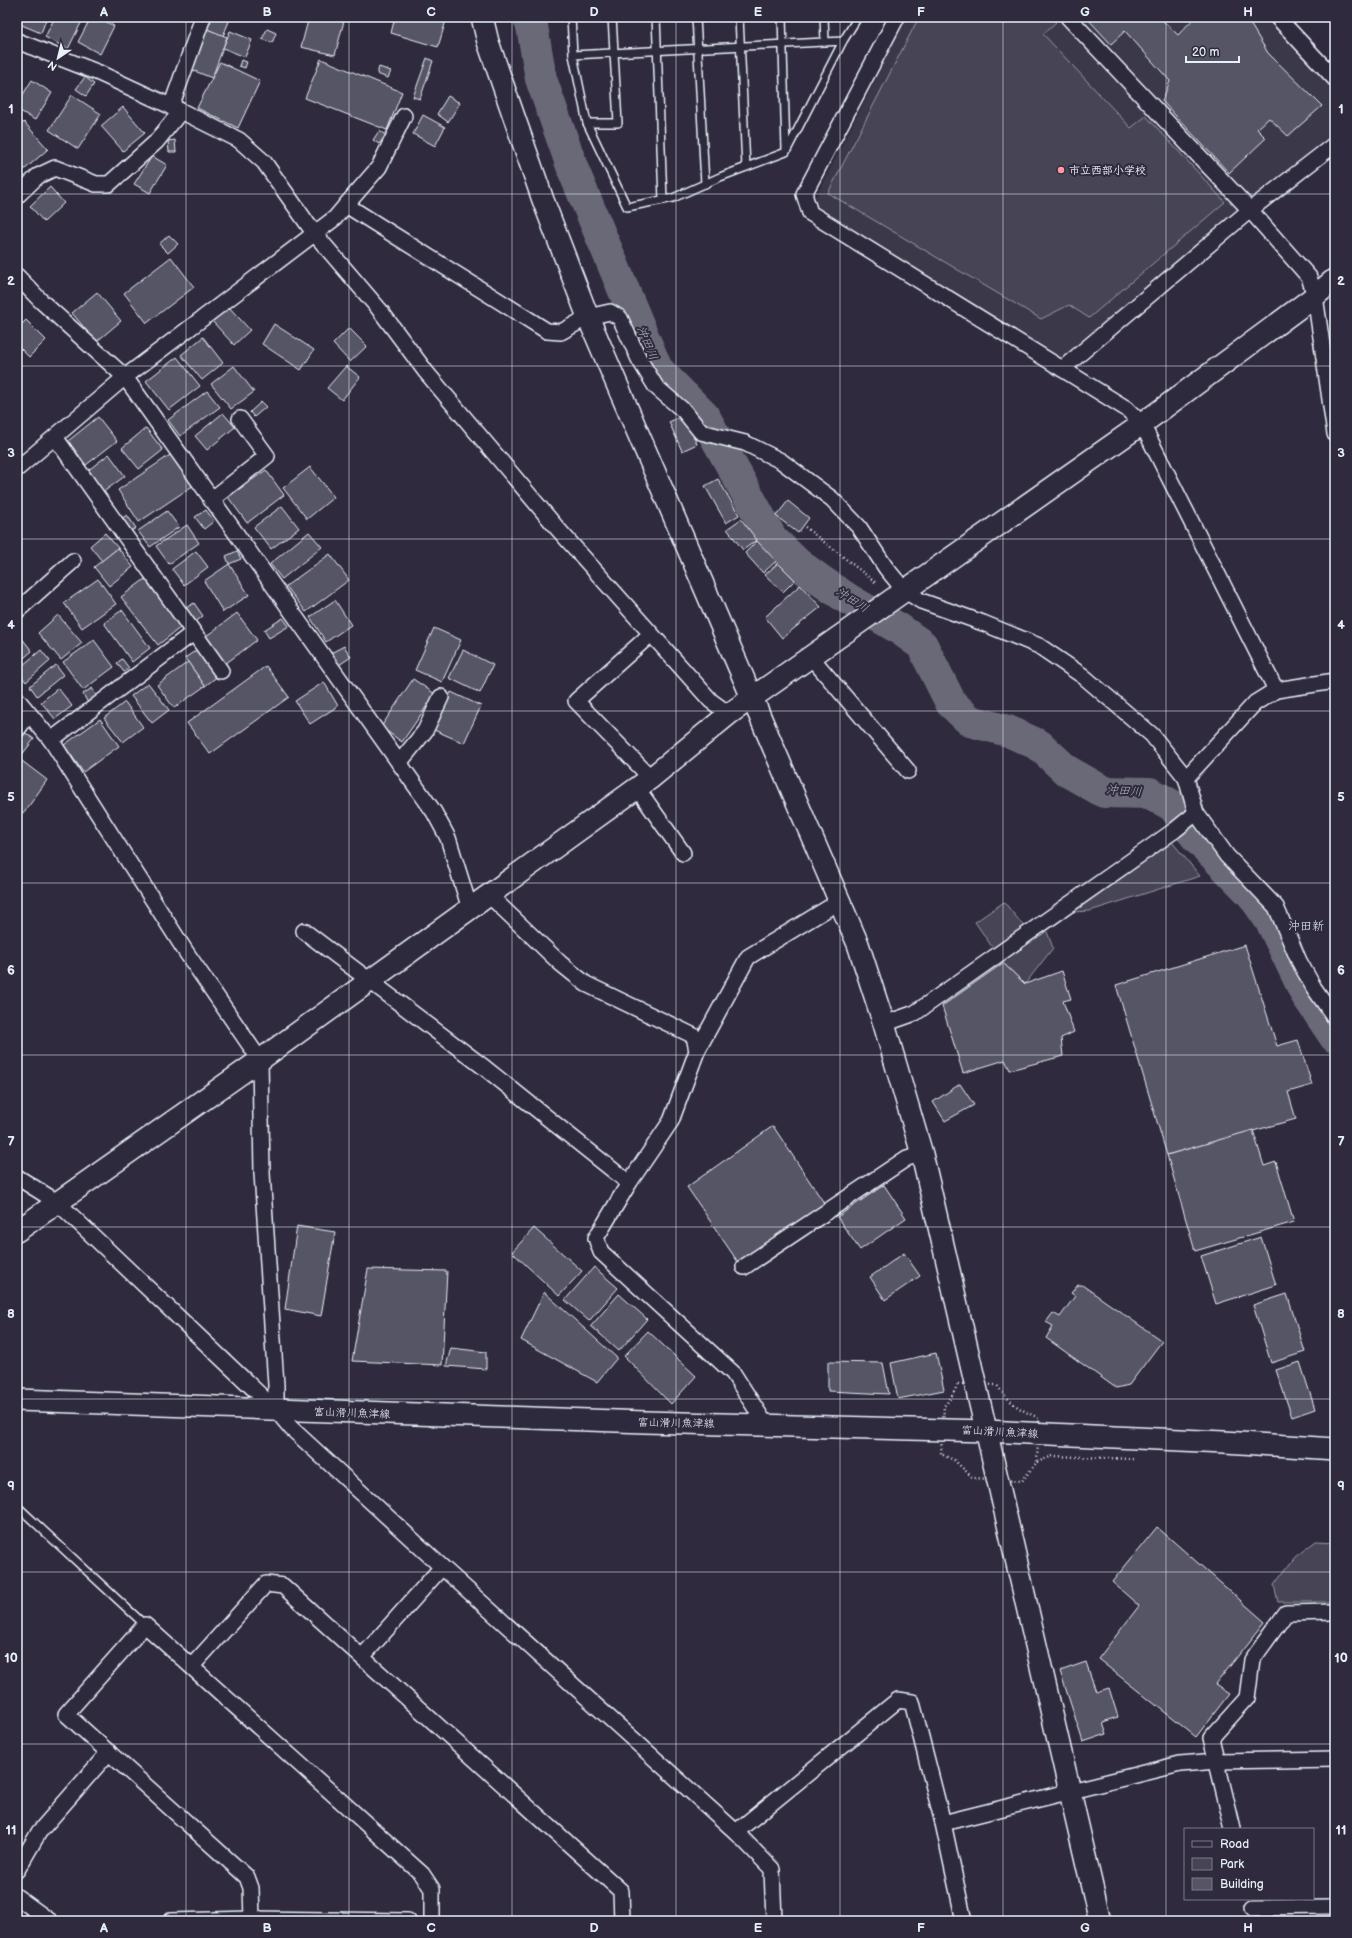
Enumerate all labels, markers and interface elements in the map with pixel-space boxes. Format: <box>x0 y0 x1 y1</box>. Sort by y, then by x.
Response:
text: A <box>99 4 108 20</box>
text: B <box>262 4 272 20</box>
text: C <box>426 4 436 20</box>
text: D <box>589 4 599 20</box>
text: E <box>754 4 763 20</box>
text: F <box>917 4 925 20</box>
text: G <box>1080 4 1090 20</box>
text: H <box>1243 4 1253 20</box>
north arrow <box>38 38 78 78</box>
scale bar <box>1186 38 1239 64</box>
text: 20 m <box>1192 45 1219 60</box>
text: N <box>45 58 60 73</box>
text: 1 <box>8 101 14 117</box>
text: 1 <box>1338 101 1344 117</box>
place label: 市立西部小学校 <box>1069 164 1146 177</box>
marker: 市立西部小学校 <box>1056 165 1066 175</box>
text: 2 <box>7 273 15 289</box>
text: 2 <box>1337 273 1345 289</box>
water label: 沖田川 <box>633 323 661 363</box>
text: 3 <box>7 445 15 461</box>
text: 3 <box>1337 445 1345 461</box>
water label: 沖田川 <box>833 584 871 616</box>
text: 4 <box>7 617 15 633</box>
text: 4 <box>1337 617 1345 633</box>
water label: 沖田川 <box>1106 782 1142 800</box>
text: 5 <box>7 789 15 805</box>
text: 5 <box>1337 789 1345 805</box>
district label: 沖田新 <box>1288 919 1324 934</box>
text: 6 <box>7 962 15 978</box>
text: 6 <box>1337 962 1345 978</box>
text: 7 <box>7 1134 15 1150</box>
text: 7 <box>1337 1134 1345 1150</box>
text: 8 <box>7 1306 15 1322</box>
text: 8 <box>1337 1306 1345 1322</box>
street label: 富山滑川魚津線 <box>313 1405 391 1421</box>
street label: 富山滑川魚津線 <box>637 1416 715 1430</box>
street label: 富山滑川魚津線 <box>961 1423 1039 1441</box>
text: 9 <box>7 1478 15 1494</box>
text: 9 <box>1337 1478 1345 1494</box>
text: 10 <box>4 1650 18 1666</box>
text: 10 <box>1334 1650 1348 1666</box>
text: 11 <box>6 1822 16 1838</box>
text: 11 <box>1336 1822 1346 1838</box>
legend <box>1184 1828 1314 1900</box>
text: Road <box>1220 1837 1249 1852</box>
text: Park <box>1220 1857 1244 1872</box>
text: Building <box>1220 1877 1264 1892</box>
text: A <box>99 1920 108 1936</box>
text: B <box>262 1920 272 1936</box>
text: C <box>426 1920 436 1936</box>
text: D <box>589 1920 599 1936</box>
text: E <box>754 1920 763 1936</box>
text: F <box>917 1920 925 1936</box>
text: G <box>1080 1920 1090 1936</box>
text: H <box>1243 1920 1253 1936</box>

